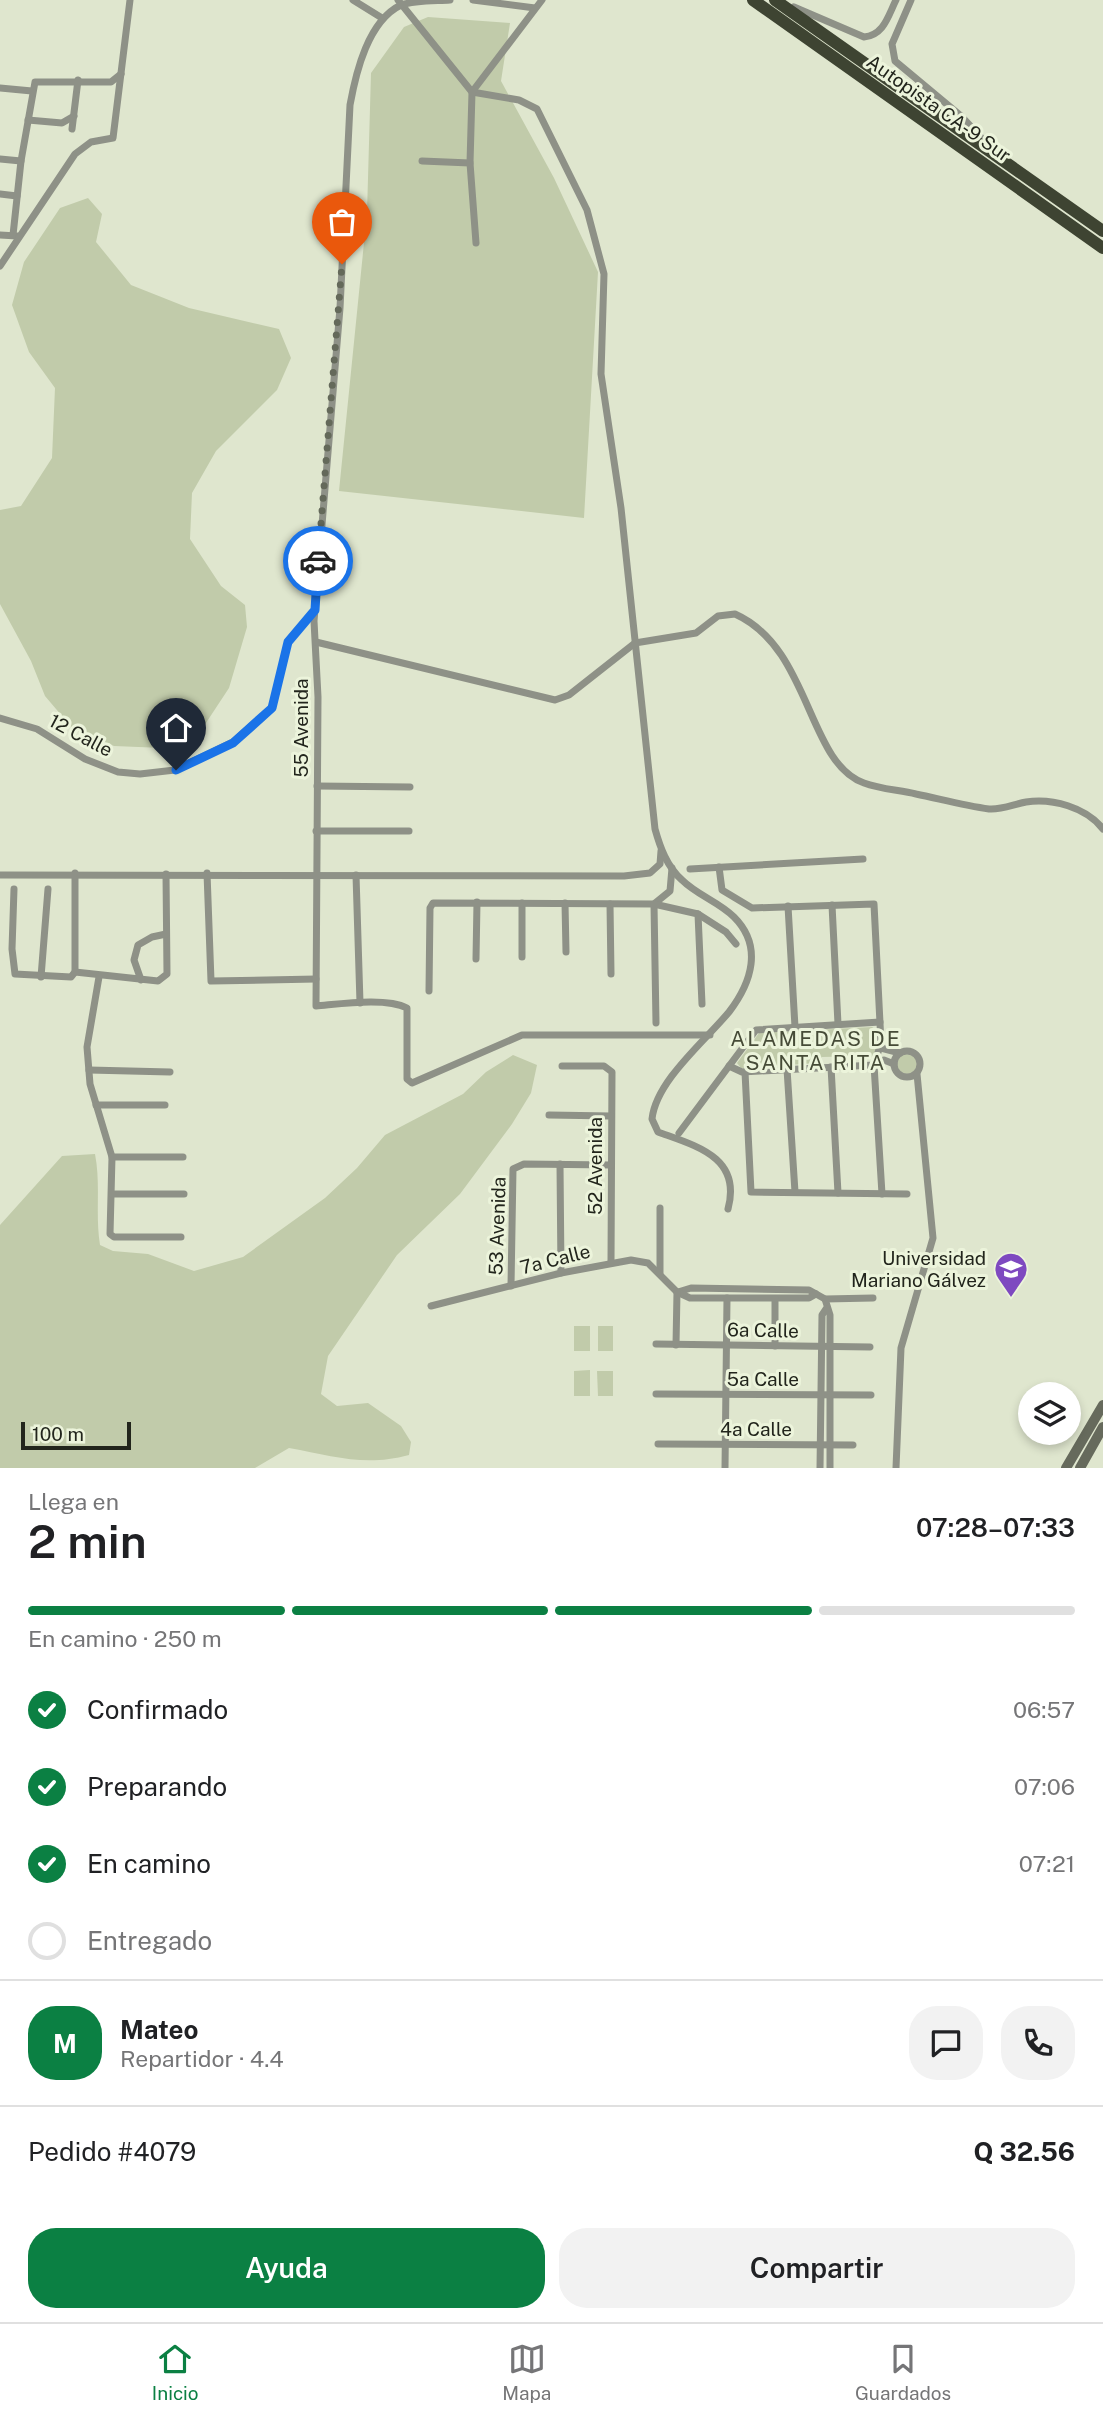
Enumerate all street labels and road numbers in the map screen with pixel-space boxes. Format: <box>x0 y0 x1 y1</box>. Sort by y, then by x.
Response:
street label: Autopista CA-9 Sur <box>863 50 1015 166</box>
street label: 55 Avenida <box>290 679 312 777</box>
street label: 12 Calle <box>46 709 116 761</box>
street label: 52 Avenida <box>584 1117 606 1215</box>
street label: 53 Avenida <box>484 1176 510 1276</box>
street label: 7a Calle <box>518 1240 592 1278</box>
street label: 6a Calle <box>727 1318 799 1342</box>
street label: 5a Calle <box>727 1368 799 1390</box>
street label: 4a Calle <box>720 1418 792 1440</box>

